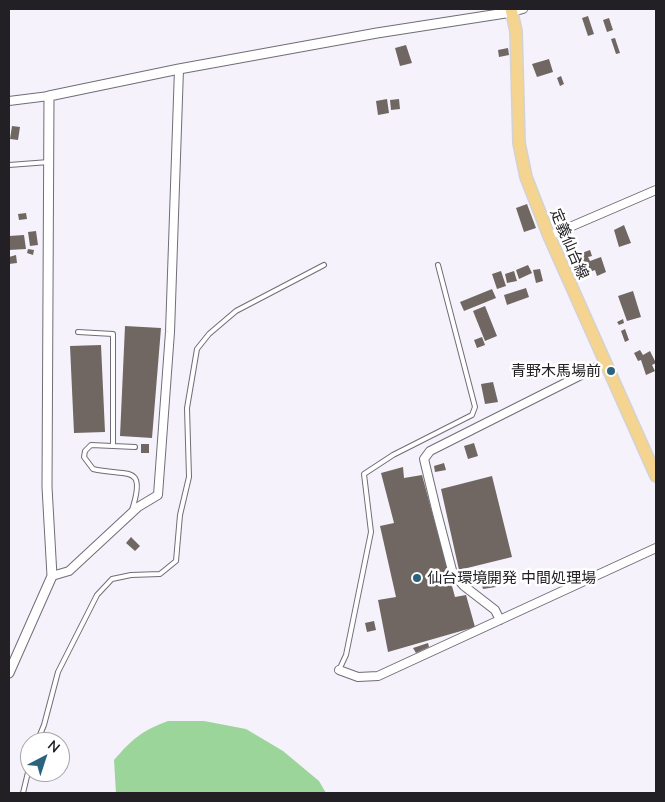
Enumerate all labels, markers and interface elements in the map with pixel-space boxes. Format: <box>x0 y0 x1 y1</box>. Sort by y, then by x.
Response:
street label: 定義仙台線 <box>546 206 592 282</box>
place label: 青野木馬場前 <box>511 362 601 380</box>
marker: 青野木馬場前 <box>605 365 617 377</box>
place label: 仙台環境開発 中間処理場 <box>427 569 596 587</box>
marker: 仙台環境開発 中間処理場 <box>411 572 423 584</box>
north arrow <box>20 732 70 782</box>
text: N <box>44 736 64 757</box>

